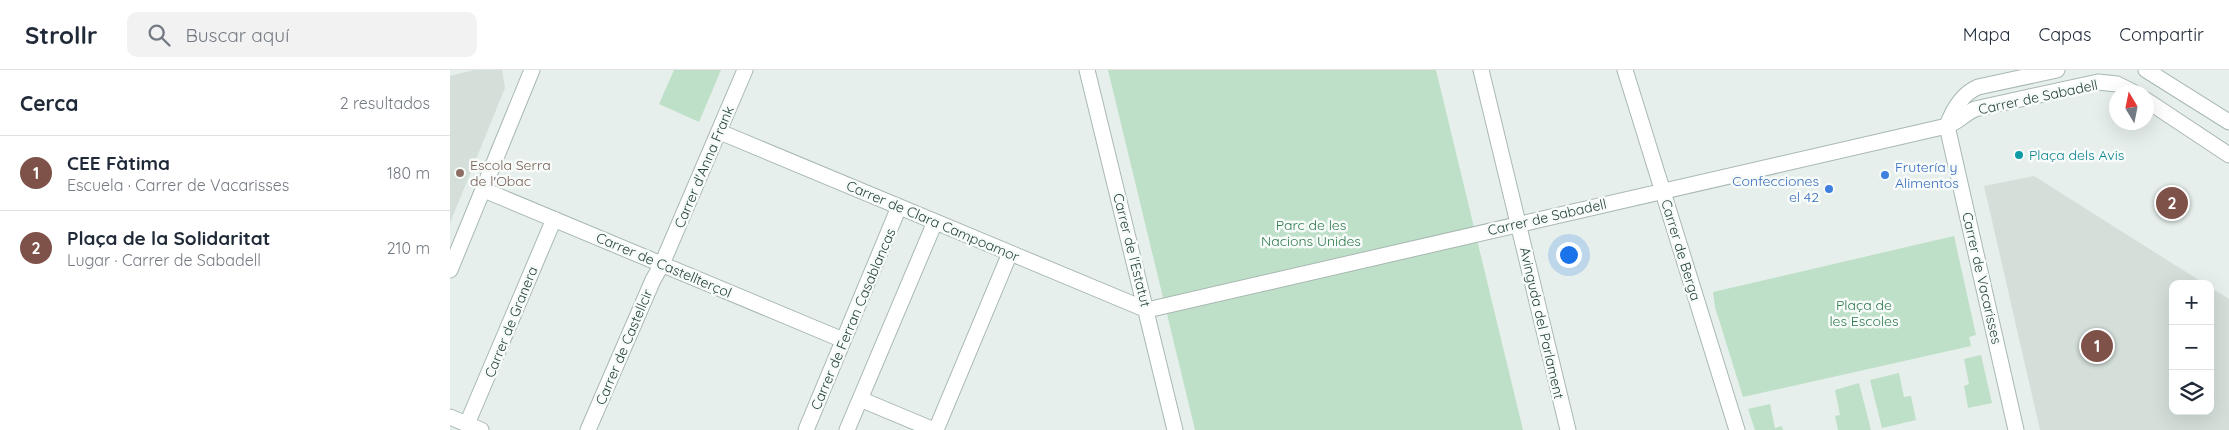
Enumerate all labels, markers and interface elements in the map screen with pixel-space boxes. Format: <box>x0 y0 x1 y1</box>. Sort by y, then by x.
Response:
search box <box>127 12 477 57</box>
text: Strollr <box>25 20 97 50</box>
icon: search <box>145 21 173 49</box>
text: Buscar aquí <box>185 23 289 47</box>
text: Mapa <box>1963 23 2010 46</box>
text: Capas <box>2038 23 2091 46</box>
text: Compartir <box>2119 23 2204 46</box>
street label: Carrer de Sabadell <box>1977 76 2099 118</box>
north arrow <box>2109 85 2154 130</box>
text: Cerca <box>20 90 78 116</box>
text: 2 resultados <box>340 93 430 113</box>
street label: Carrer d'Anna Frank <box>670 103 738 231</box>
place label: Plaça dels Avis <box>2029 146 2124 164</box>
marker: Plaça dels Avis <box>2013 149 2025 161</box>
text: CEE Fàtima <box>67 151 170 175</box>
place label: Escola Serra de l'Obac <box>470 156 551 190</box>
place label: Frutería y Alimentos <box>1895 158 1959 192</box>
text: 1 <box>33 163 39 183</box>
text: 180 m <box>387 163 430 183</box>
marker: Escola Serra de l'Obac <box>454 167 466 179</box>
marker: Frutería y Alimentos <box>1879 169 1891 181</box>
place label: Confecciones el 42 <box>1732 172 1819 206</box>
text: Escuela · Carrer de Vacarisses <box>67 175 289 195</box>
street label: Carrer de Clara Campoamor <box>844 176 1023 266</box>
marker: Confecciones el 42 <box>1823 183 1835 195</box>
pin: 2 <box>2156 184 2188 222</box>
street label: Carrer de l'Estatut <box>1109 191 1155 309</box>
street label: Carrer de Sabadell <box>1486 195 1608 239</box>
street label: Carrer de Berga <box>1657 197 1705 303</box>
street label: Carrer de Vacarisses <box>1958 210 2006 346</box>
park label: Parc de les Nacions Unides <box>1261 216 1361 250</box>
text: Plaça de la Solidaritat <box>67 226 270 250</box>
street label: Carrer de Ferran Casablancas <box>807 226 899 412</box>
street label: Carrer de Castellterçol <box>594 228 734 302</box>
text: 2 <box>31 238 41 258</box>
text: 210 m <box>387 238 430 258</box>
your location <box>1556 242 1582 268</box>
street label: Avinguda del Parlament <box>1516 245 1568 401</box>
text: Lugar · Carrer de Sabadell <box>67 250 261 270</box>
street label: Carrer de Granera <box>480 264 542 380</box>
map controls <box>2169 280 2214 415</box>
button: + <box>2169 280 2214 325</box>
street label: Carrer de Castellcir <box>591 286 657 408</box>
park label: Plaça de les Escoles <box>1829 296 1899 330</box>
button: − <box>2169 325 2214 370</box>
pin: 1 <box>2081 327 2113 365</box>
button: layers <box>2169 370 2214 415</box>

